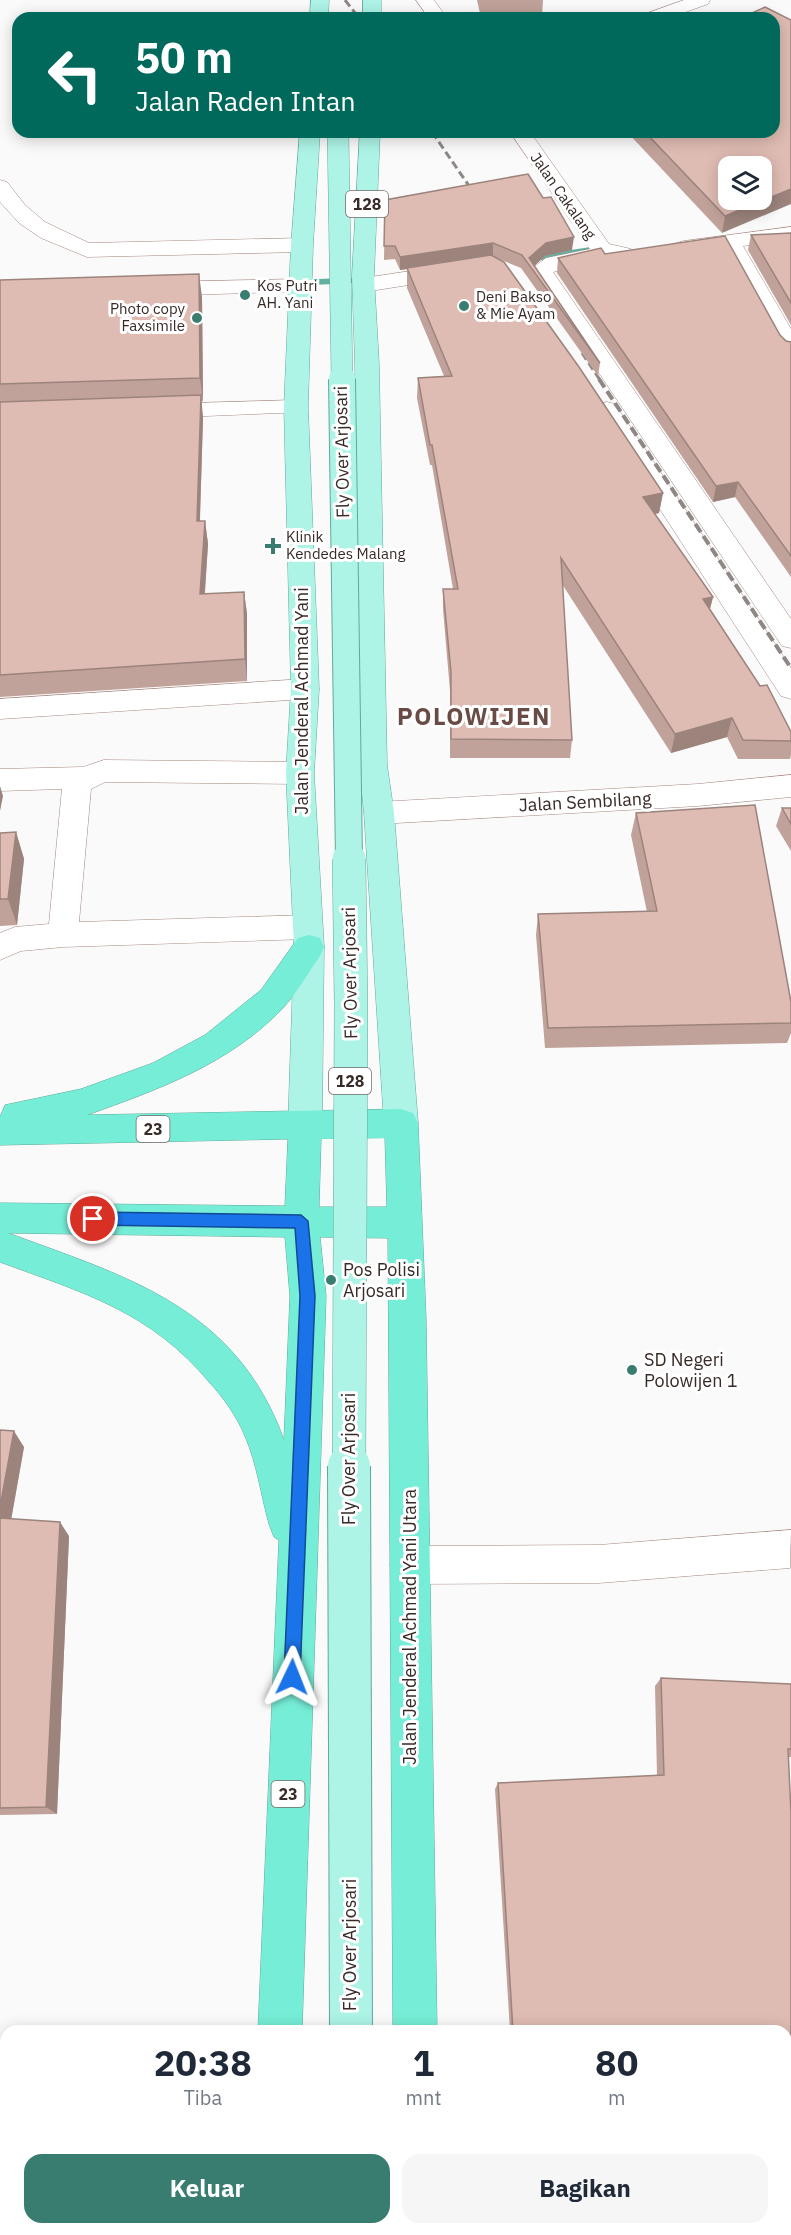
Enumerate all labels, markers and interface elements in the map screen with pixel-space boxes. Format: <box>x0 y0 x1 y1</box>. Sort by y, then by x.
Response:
text: 50 m <box>135 30 233 85</box>
icon: left <box>36 36 114 114</box>
text: Jalan Raden Intan <box>135 83 356 118</box>
street label: Jalan Cakalang <box>527 149 600 243</box>
map controls <box>718 156 772 210</box>
button: layers <box>718 156 772 210</box>
road number: 128 <box>346 191 388 217</box>
place label: Kos Putri AH. Yani <box>257 276 318 312</box>
place label: Deni Bakso & Mie Ayam <box>476 287 555 323</box>
marker: Kos Putri AH. Yani <box>238 288 252 302</box>
place label: Photo copy Faxsimile <box>110 299 186 335</box>
marker: Deni Bakso & Mie Ayam <box>457 299 471 313</box>
marker: Photo copy Faxsimile <box>190 311 204 325</box>
street label: Fly Over Arjosari <box>329 386 354 518</box>
place label: Klinik Kendedes Malang <box>286 527 405 563</box>
marker: Klinik Kendedes Malang <box>264 537 282 555</box>
street label: Jalan Jenderal Achmad Yani <box>290 587 313 815</box>
district label: POLOWIJEN <box>397 700 551 732</box>
street label: Jalan Sembilang <box>518 787 652 816</box>
street label: Fly Over Arjosari <box>337 907 362 1039</box>
road number: 128 <box>329 1068 371 1094</box>
road number: 23 <box>136 1116 170 1142</box>
pin <box>67 1193 118 1244</box>
icon: arrive <box>76 1202 109 1235</box>
place label: Pos Polisi Arjosari <box>343 1258 420 1302</box>
marker: Pos Polisi Arjosari <box>324 1273 338 1287</box>
place label: SD Negeri Polowijen 1 <box>644 1348 738 1392</box>
marker: SD Negeri Polowijen 1 <box>625 1363 639 1377</box>
street label: Fly Over Arjosari <box>337 1393 360 1525</box>
street label: Jalan Jenderal Achmad Yani Utara <box>398 1489 421 1765</box>
position arrow <box>260 1645 324 1709</box>
road number: 23 <box>272 1781 304 1807</box>
street label: Fly Over Arjosari <box>338 1879 361 2011</box>
text: 20:38 <box>154 2039 252 2086</box>
text: 1 <box>413 2039 434 2086</box>
text: 80 <box>595 2039 638 2086</box>
text: Tiba <box>183 2084 222 2111</box>
text: mnt <box>406 2084 441 2111</box>
text: m <box>608 2084 625 2111</box>
button: Keluar <box>24 2154 390 2223</box>
button: Bagikan <box>402 2154 768 2223</box>

